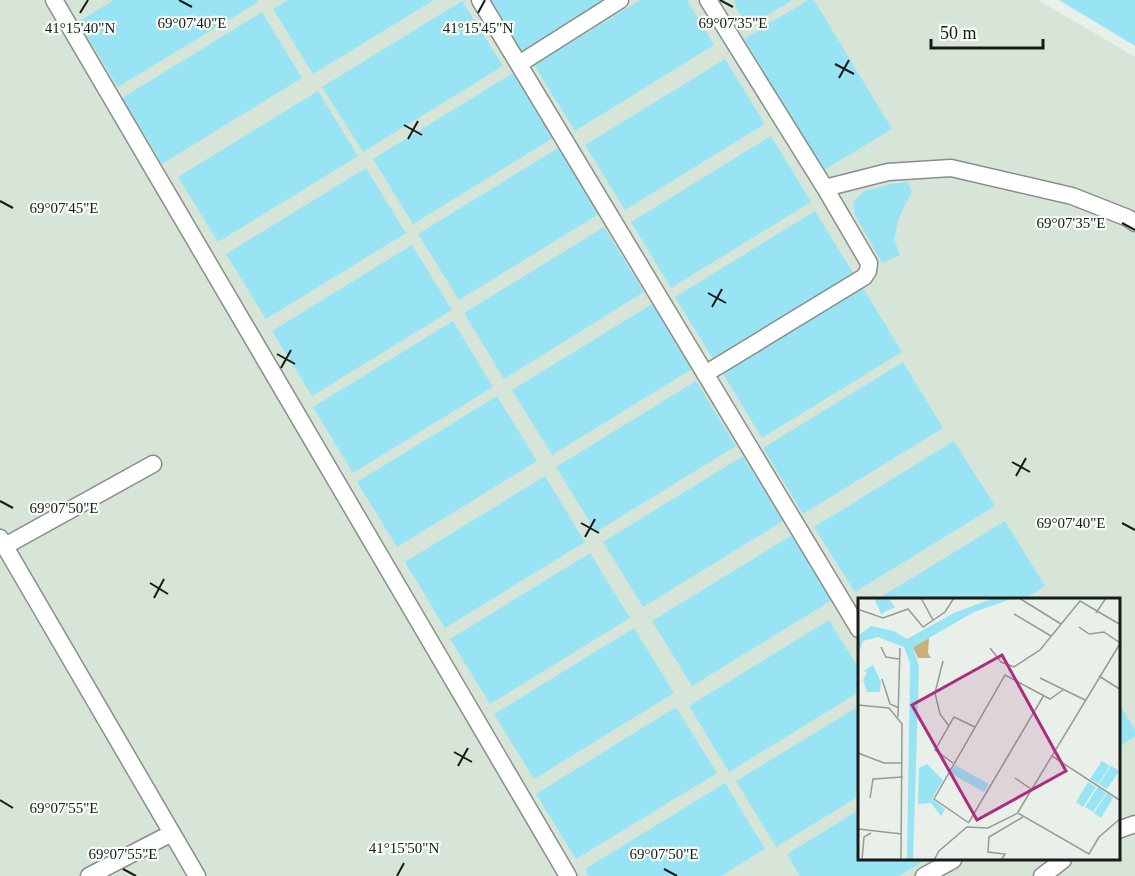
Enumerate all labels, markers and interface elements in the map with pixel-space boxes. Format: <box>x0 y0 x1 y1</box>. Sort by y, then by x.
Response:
scale bar <box>931 12 1044 50</box>
text: 69°07'40"E <box>158 15 227 31</box>
text: 69°07'35"E <box>699 15 768 31</box>
text: 41°15'40"N <box>45 20 115 36</box>
text: 41°15'45"N <box>443 20 513 36</box>
text: 50 m <box>940 23 977 43</box>
text: 69°07'45"E <box>30 200 99 216</box>
text: 69°07'35"E <box>1037 215 1106 231</box>
text: 69°07'50"E <box>30 500 99 516</box>
text: 69°07'40"E <box>1037 515 1106 531</box>
inset map <box>858 598 1120 861</box>
text: 69°07'55"E <box>30 800 99 816</box>
text: 41°15'50"N <box>369 840 439 856</box>
text: 69°07'55"E <box>89 846 158 862</box>
text: 69°07'50"E <box>630 846 699 862</box>

